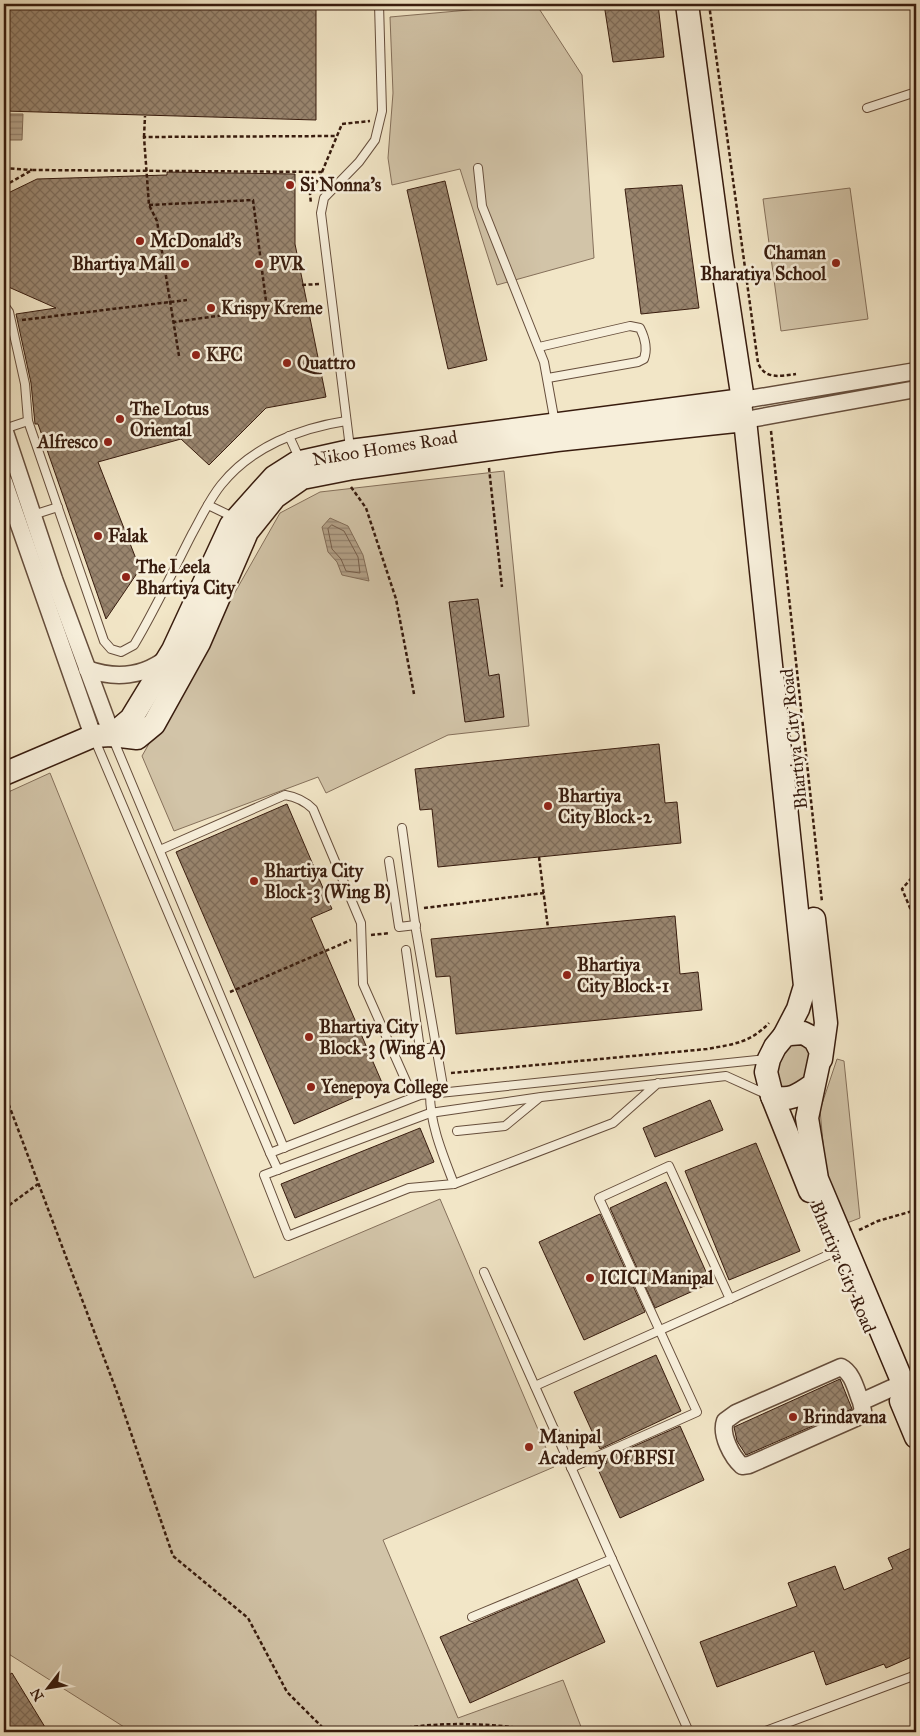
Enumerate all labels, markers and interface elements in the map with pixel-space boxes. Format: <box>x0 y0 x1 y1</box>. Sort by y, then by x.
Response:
place label: Si Nonna's <box>300 174 382 196</box>
marker: Si Nonna's <box>284 179 296 191</box>
place label: McDonald's <box>150 230 242 252</box>
marker: McDonald's <box>134 235 146 247</box>
place label: Chaman Bharatiya School <box>700 242 827 286</box>
place label: Bhartiya Mall <box>72 253 176 276</box>
place label: PVR <box>269 253 306 275</box>
marker: Chaman Bharatiya School <box>830 257 842 269</box>
marker: Bhartiya Mall <box>179 258 191 270</box>
marker: PVR <box>253 258 265 270</box>
place label: Krispy Kreme <box>221 297 323 320</box>
marker: Krispy Kreme <box>205 302 217 314</box>
place label: KFC <box>206 344 243 366</box>
marker: KFC <box>190 349 202 361</box>
place label: Quattro <box>297 352 356 375</box>
marker: Quattro <box>281 357 293 369</box>
place label: The Lotus Oriental <box>129 398 209 441</box>
marker: The Lotus Oriental <box>114 413 126 425</box>
street label: Nikoo Homes Road <box>311 426 459 470</box>
place label: Alfresco <box>36 431 98 453</box>
marker: Alfresco <box>102 436 114 448</box>
place label: Falak <box>108 525 148 547</box>
marker: Falak <box>92 530 104 542</box>
place label: The Leela Bhartiya City <box>135 556 237 600</box>
marker: The Leela Bhartiya City <box>120 571 132 583</box>
street label: Bhartiya City Road <box>776 668 812 810</box>
place label: Bhartiya City Block-2 <box>558 785 653 829</box>
marker: Bhartiya City Block-2 <box>542 800 554 812</box>
place label: Bhartiya City Block-3 (Wing B) <box>264 860 391 904</box>
marker: Bhartiya City Block-3 (Wing B) <box>248 875 260 887</box>
place label: Bhartiya City Block-1 <box>577 954 669 998</box>
marker: Bhartiya City Block-1 <box>561 969 573 981</box>
place label: Bhartiya City Block-3 (Wing A) <box>319 1016 446 1060</box>
marker: Bhartiya City Block-3 (Wing A) <box>303 1031 315 1043</box>
place label: Yenepoya College <box>320 1076 449 1099</box>
marker: Yenepoya College <box>305 1081 317 1093</box>
street label: Bhartiya City Road <box>805 1198 881 1336</box>
place label: ICICI Manipal <box>600 1267 715 1290</box>
marker: ICICI Manipal <box>584 1272 596 1284</box>
place label: Brindavana <box>803 1406 887 1428</box>
marker: Brindavana <box>787 1411 799 1423</box>
place label: Manipal Academy Of BFSI <box>538 1426 675 1470</box>
marker: Manipal Academy Of BFSI <box>523 1441 535 1453</box>
north arrow <box>22 1664 72 1714</box>
text: N <box>27 1685 48 1704</box>

